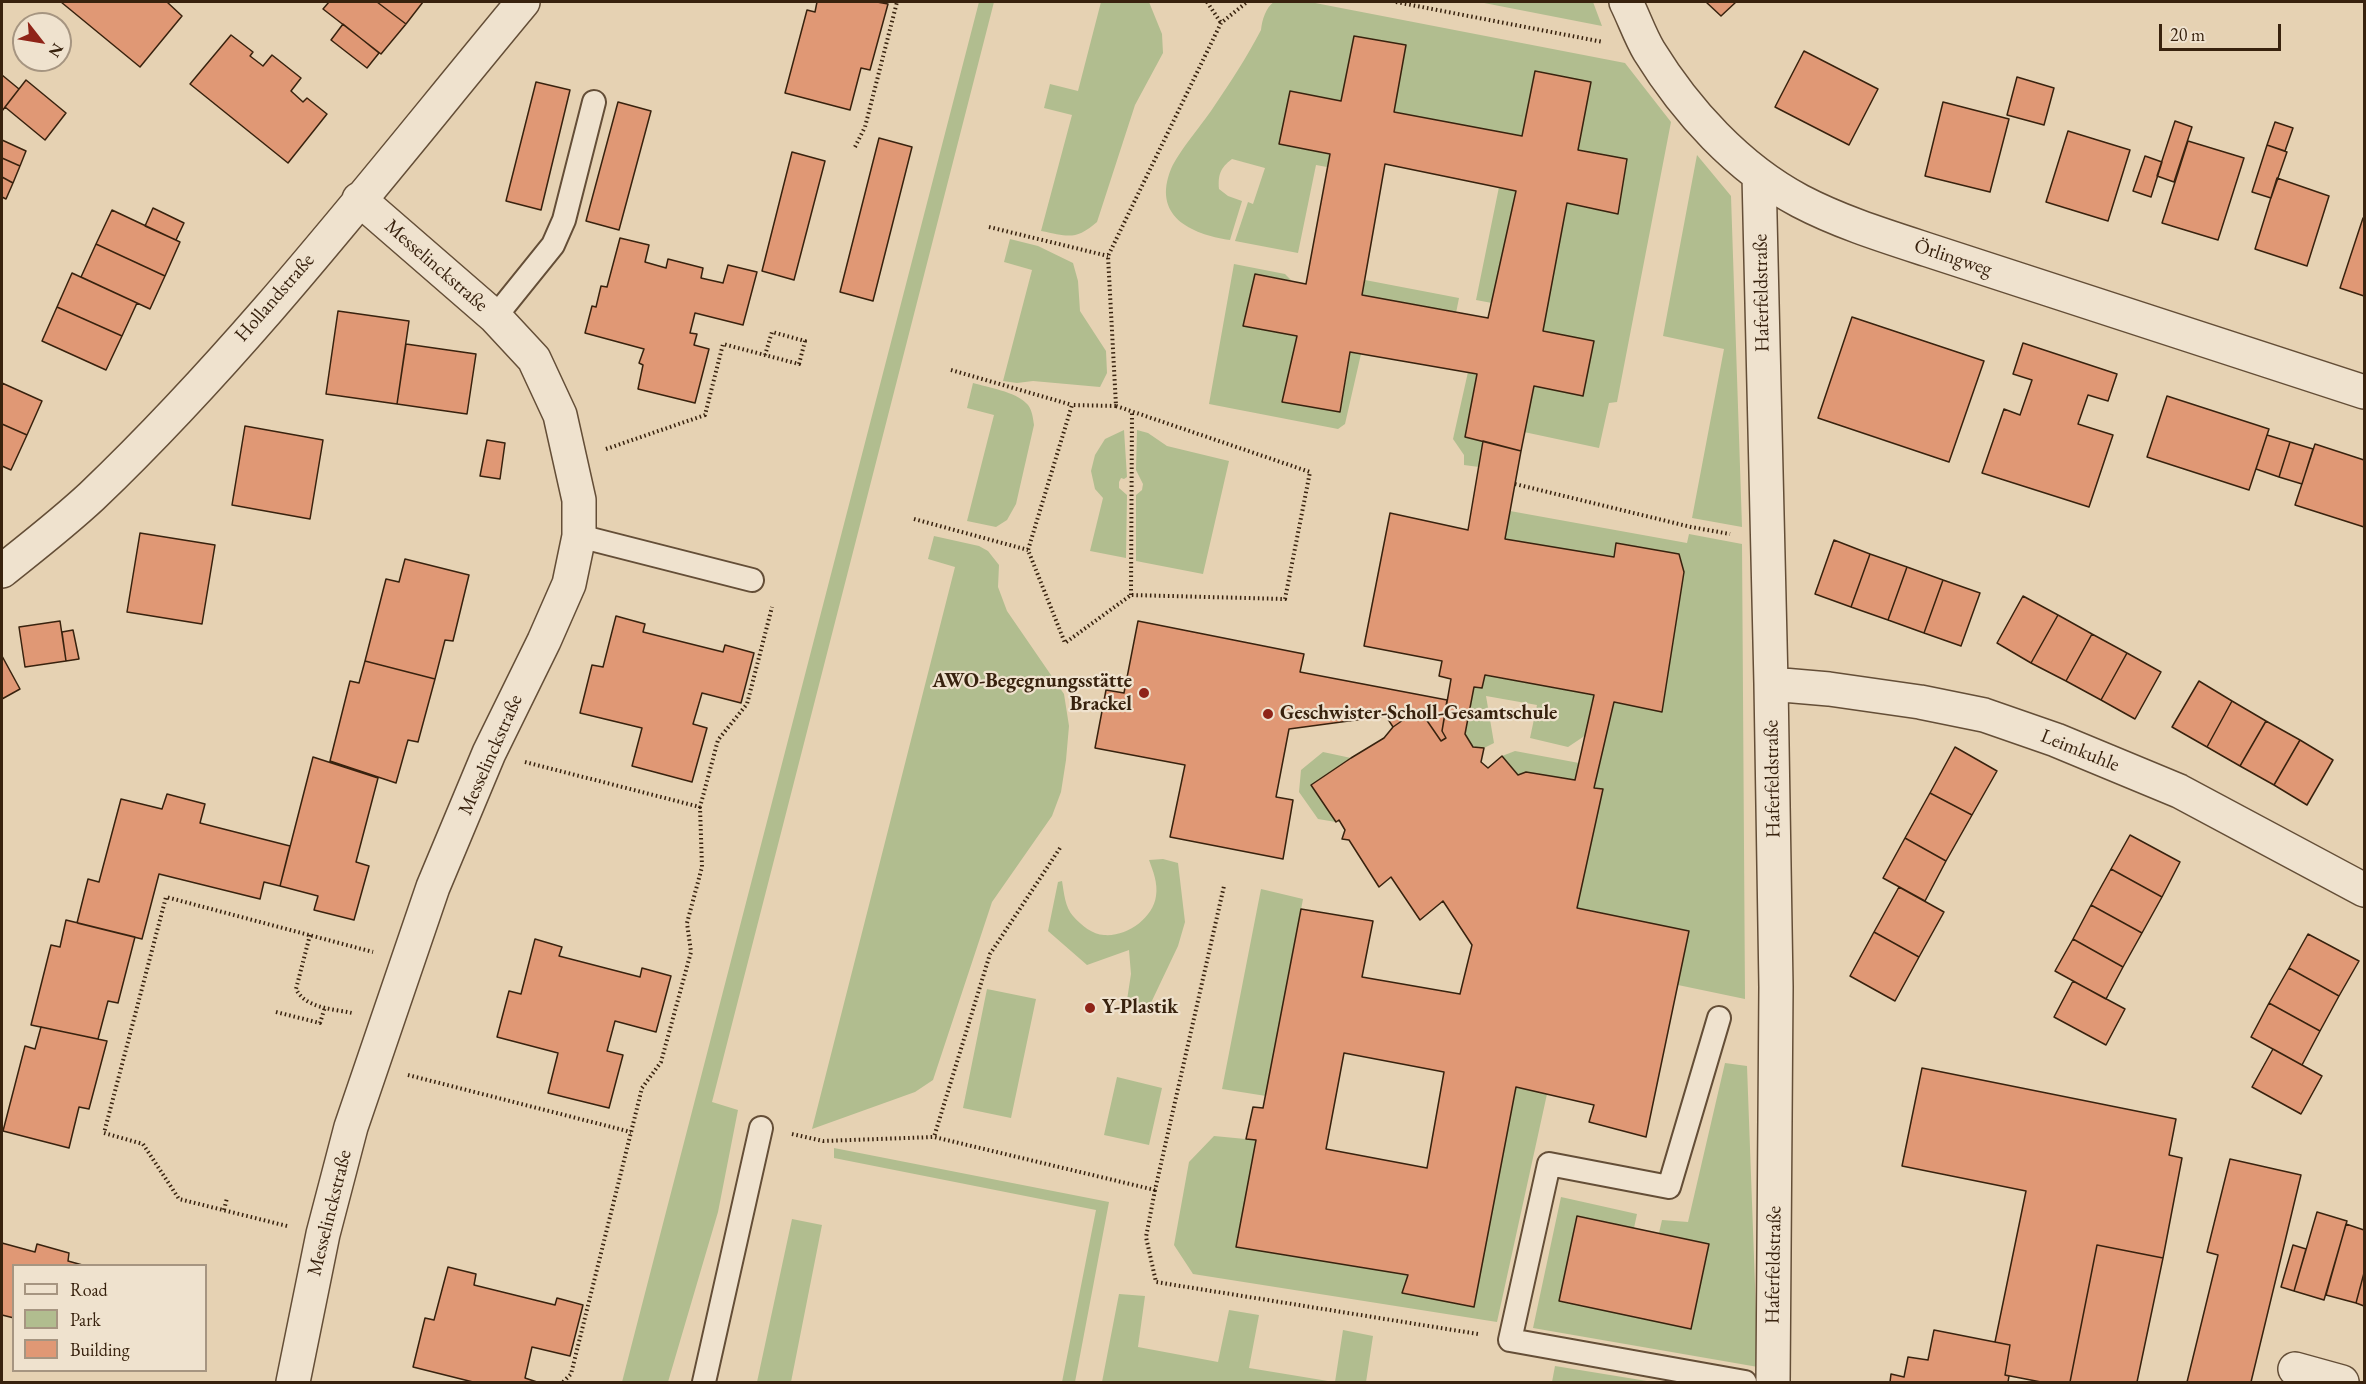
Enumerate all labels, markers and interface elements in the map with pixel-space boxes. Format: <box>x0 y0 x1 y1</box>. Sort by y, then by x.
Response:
north arrow <box>12 12 72 72</box>
scale bar <box>2162 12 2284 50</box>
text: 20 m <box>2170 23 2205 46</box>
text: N <box>44 40 68 61</box>
street label: Messelinckstraße <box>379 215 493 317</box>
street label: Haferfeldstraße <box>1749 234 1775 352</box>
street label: Örlingweg <box>1911 234 1995 282</box>
street label: Hollandstraße <box>230 249 320 347</box>
place label: AWO-Begegnungsstätte Brackel <box>932 670 1132 717</box>
marker: AWO-Begegnungsstätte Brackel <box>1137 686 1151 700</box>
street label: Messelinckstraße <box>454 691 528 819</box>
place label: Geschwister-Scholl-Gesamtschule <box>1280 702 1557 726</box>
marker: Geschwister-Scholl-Gesamtschule <box>1261 707 1275 721</box>
street label: Haferfeldstraße <box>1760 720 1786 838</box>
street label: Leimkuhle <box>2037 724 2123 778</box>
place label: Y-Plastik <box>1102 996 1178 1020</box>
marker: Y-Plastik <box>1083 1001 1097 1015</box>
street label: Messelinckstraße <box>303 1147 357 1279</box>
street label: Haferfeldstraße <box>1761 1206 1787 1324</box>
legend <box>12 1264 207 1372</box>
text: Road <box>70 1278 108 1301</box>
text: Park <box>70 1308 101 1331</box>
text: Building <box>70 1338 130 1361</box>

